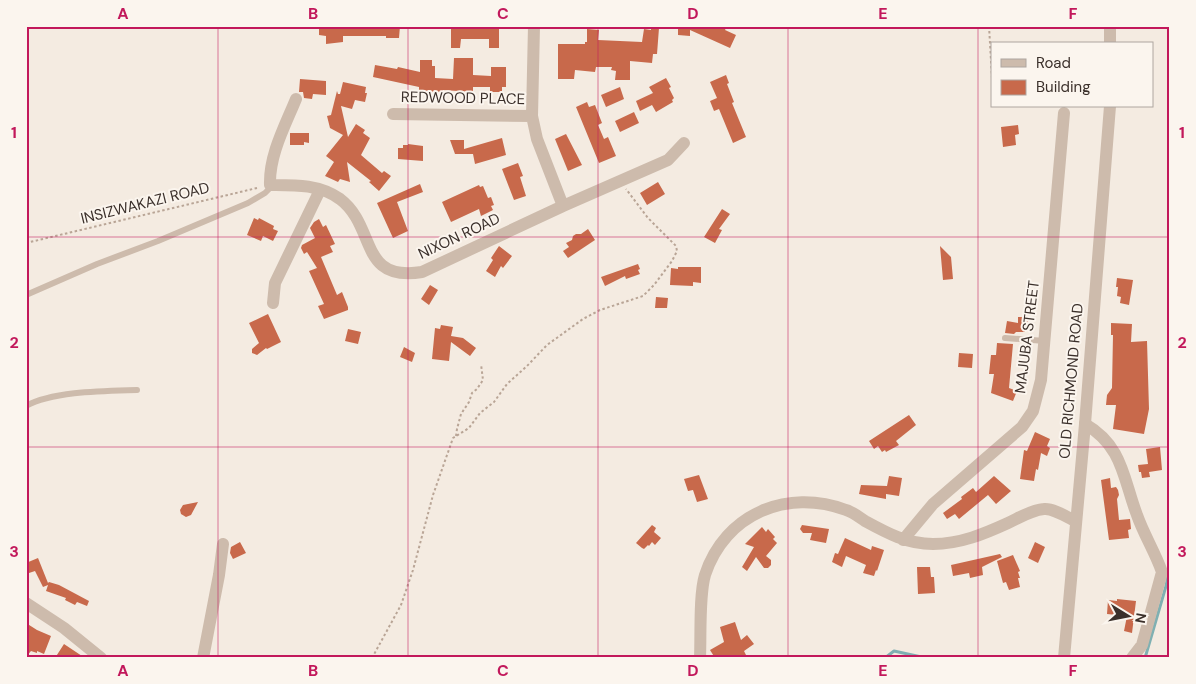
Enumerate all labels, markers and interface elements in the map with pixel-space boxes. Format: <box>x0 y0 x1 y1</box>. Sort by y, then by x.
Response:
text: A <box>117 3 129 24</box>
text: B <box>308 3 318 24</box>
text: C <box>497 3 509 24</box>
text: D <box>687 3 699 24</box>
text: E <box>878 3 888 24</box>
text: F <box>1069 3 1078 24</box>
legend <box>991 42 1154 108</box>
text: Road <box>1036 53 1071 73</box>
text: Building <box>1036 77 1091 97</box>
street label: REDWOOD PLACE <box>401 87 525 109</box>
text: 1 <box>11 122 17 143</box>
text: 1 <box>1179 122 1185 143</box>
street label: INSIZWAKAZI ROAD <box>79 177 211 229</box>
street label: NIXON ROAD <box>415 208 503 264</box>
street label: MAJUBA STREET <box>1010 279 1044 395</box>
street label: OLD RICHMOND ROAD <box>1054 302 1088 460</box>
text: 2 <box>9 332 19 353</box>
text: 2 <box>1177 332 1187 353</box>
text: 3 <box>9 541 19 562</box>
text: 3 <box>1177 541 1187 562</box>
north arrow <box>1104 592 1154 642</box>
text: N <box>1131 612 1151 625</box>
text: A <box>117 660 129 681</box>
text: B <box>308 660 318 681</box>
text: C <box>497 660 509 681</box>
text: D <box>687 660 699 681</box>
text: E <box>878 660 888 681</box>
text: F <box>1069 660 1078 681</box>

